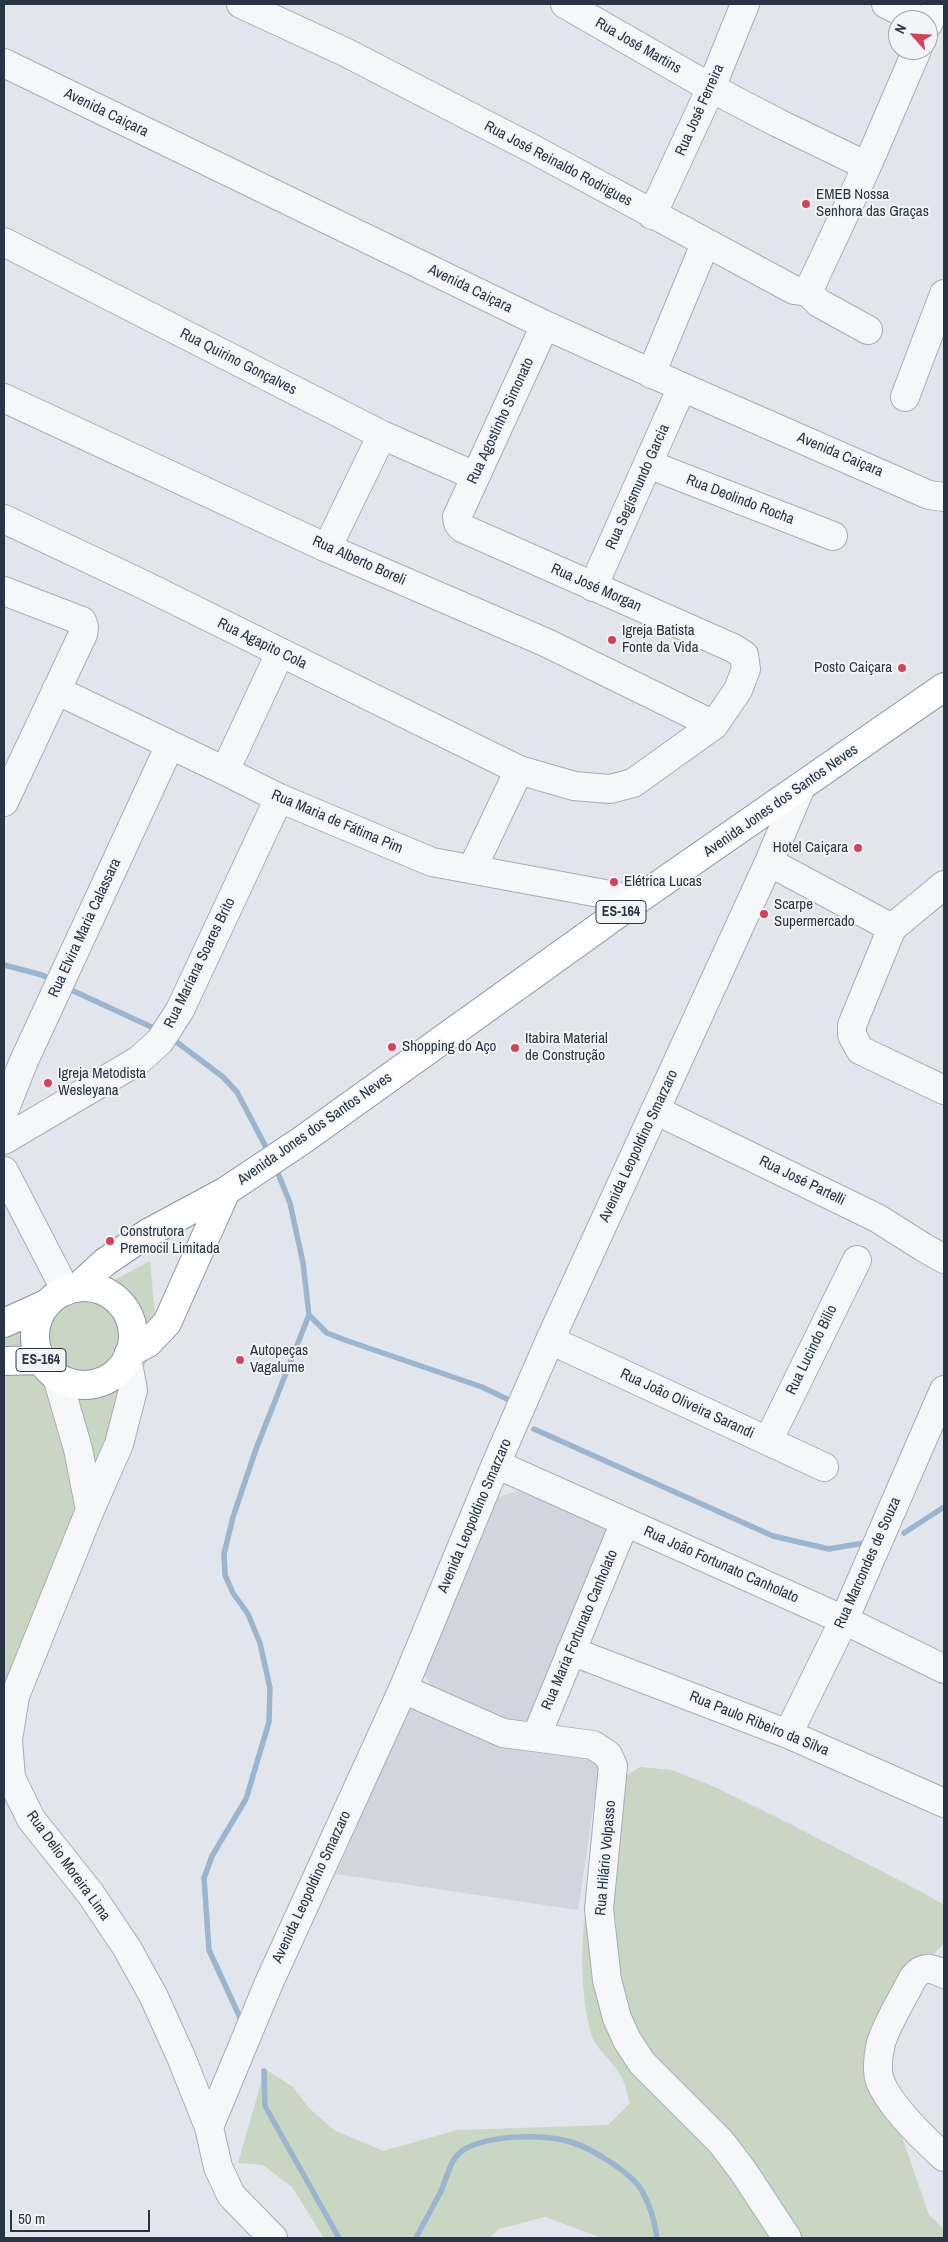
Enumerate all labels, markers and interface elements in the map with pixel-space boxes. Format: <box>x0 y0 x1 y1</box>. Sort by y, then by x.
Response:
north arrow <box>888 10 938 60</box>
street label: Rua José Martins <box>592 14 684 78</box>
text: N <box>891 21 910 37</box>
street label: Rua José Ferreira <box>672 61 728 159</box>
street label: Avenida Caiçara <box>61 85 151 141</box>
street label: Rua José Reinaldo Rodrigues <box>481 117 635 211</box>
place label: EMEB Nossa Senhora das Graças <box>816 186 929 221</box>
marker: EMEB Nossa Senhora das Graças <box>800 198 812 210</box>
street label: Avenida Caiçara <box>425 261 515 317</box>
street label: Rua Quirino Gonçalves <box>177 325 299 399</box>
street label: Rua Agostinho Simonato <box>464 355 538 487</box>
street label: Rua Segismundo Garcia <box>602 422 674 552</box>
street label: Avenida Caiçara <box>794 429 886 481</box>
street label: Rua Deolindo Rocha <box>683 471 797 529</box>
street label: Rua Alberto Boreli <box>309 532 409 590</box>
street label: Rua José Morgan <box>548 560 644 616</box>
street label: Rua Agapito Cola <box>214 615 310 673</box>
place label: Igreja Batista Fonte da Vida <box>622 622 698 657</box>
marker: Igreja Batista Fonte da Vida <box>606 634 618 646</box>
place label: Posto Caiçara <box>814 659 892 677</box>
marker: Posto Caiçara <box>896 662 908 674</box>
street label: Avenida Jones dos Santos Neves <box>700 741 862 861</box>
street label: Rua Maria de Fátima Pim <box>269 786 405 858</box>
place label: Hotel Caiçara <box>773 839 848 857</box>
marker: Hotel Caiçara <box>852 842 864 854</box>
street label: Rua Elvira Maria Calassara <box>45 856 125 1000</box>
place label: Elétrica Lucas <box>624 873 702 891</box>
marker: Elétrica Lucas <box>608 876 620 888</box>
street label: Rua Mariana Soares Brito <box>161 895 239 1031</box>
place label: Scarpe Supermercado <box>774 896 855 931</box>
road number: ES-164 <box>596 900 646 924</box>
marker: Scarpe Supermercado <box>758 908 770 920</box>
place label: Itabira Material de Construção <box>525 1030 608 1065</box>
place label: Shopping do Aço <box>402 1038 496 1056</box>
marker: Shopping do Aço <box>386 1041 398 1053</box>
marker: Itabira Material de Construção <box>509 1042 521 1054</box>
place label: Igreja Metodista Wesleyana <box>58 1065 146 1100</box>
street label: Avenida Leopoldino Smarzaro <box>596 1067 682 1225</box>
street label: Avenida Jones dos Santos Neves <box>234 1069 396 1189</box>
marker: Igreja Metodista Wesleyana <box>42 1077 54 1089</box>
street label: Rua José Partelli <box>756 1152 848 1210</box>
place label: Construtora Premocil Limitada <box>120 1223 220 1258</box>
marker: Construtora Premocil Limitada <box>104 1235 116 1247</box>
street label: Rua Lucindo Bilio <box>782 1302 842 1398</box>
place label: Autopeças Vagalume <box>250 1342 308 1377</box>
road number: ES-164 <box>16 1348 66 1372</box>
marker: Autopeças Vagalume <box>234 1354 246 1366</box>
street label: Rua João Oliveira Sarandi <box>617 1365 757 1443</box>
street label: Avenida Leopoldino Smarzaro <box>434 1436 516 1596</box>
street label: Rua Marcondes de Souza <box>831 1494 905 1632</box>
street label: Rua João Fortunato Canholato <box>641 1523 801 1607</box>
street label: Rua Maria Fortunato Canholato <box>538 1547 622 1713</box>
street label: Rua Paulo Ribeiro da Silva <box>687 1688 831 1760</box>
street label: Rua Hilário Volpasso <box>592 1800 620 1916</box>
street label: Rua Delio Moreira Lima <box>22 1808 114 1924</box>
street label: Avenida Leopoldino Smarzaro <box>269 1808 355 1966</box>
scale bar <box>12 2200 152 2232</box>
text: 50 m <box>18 2208 45 2229</box>

